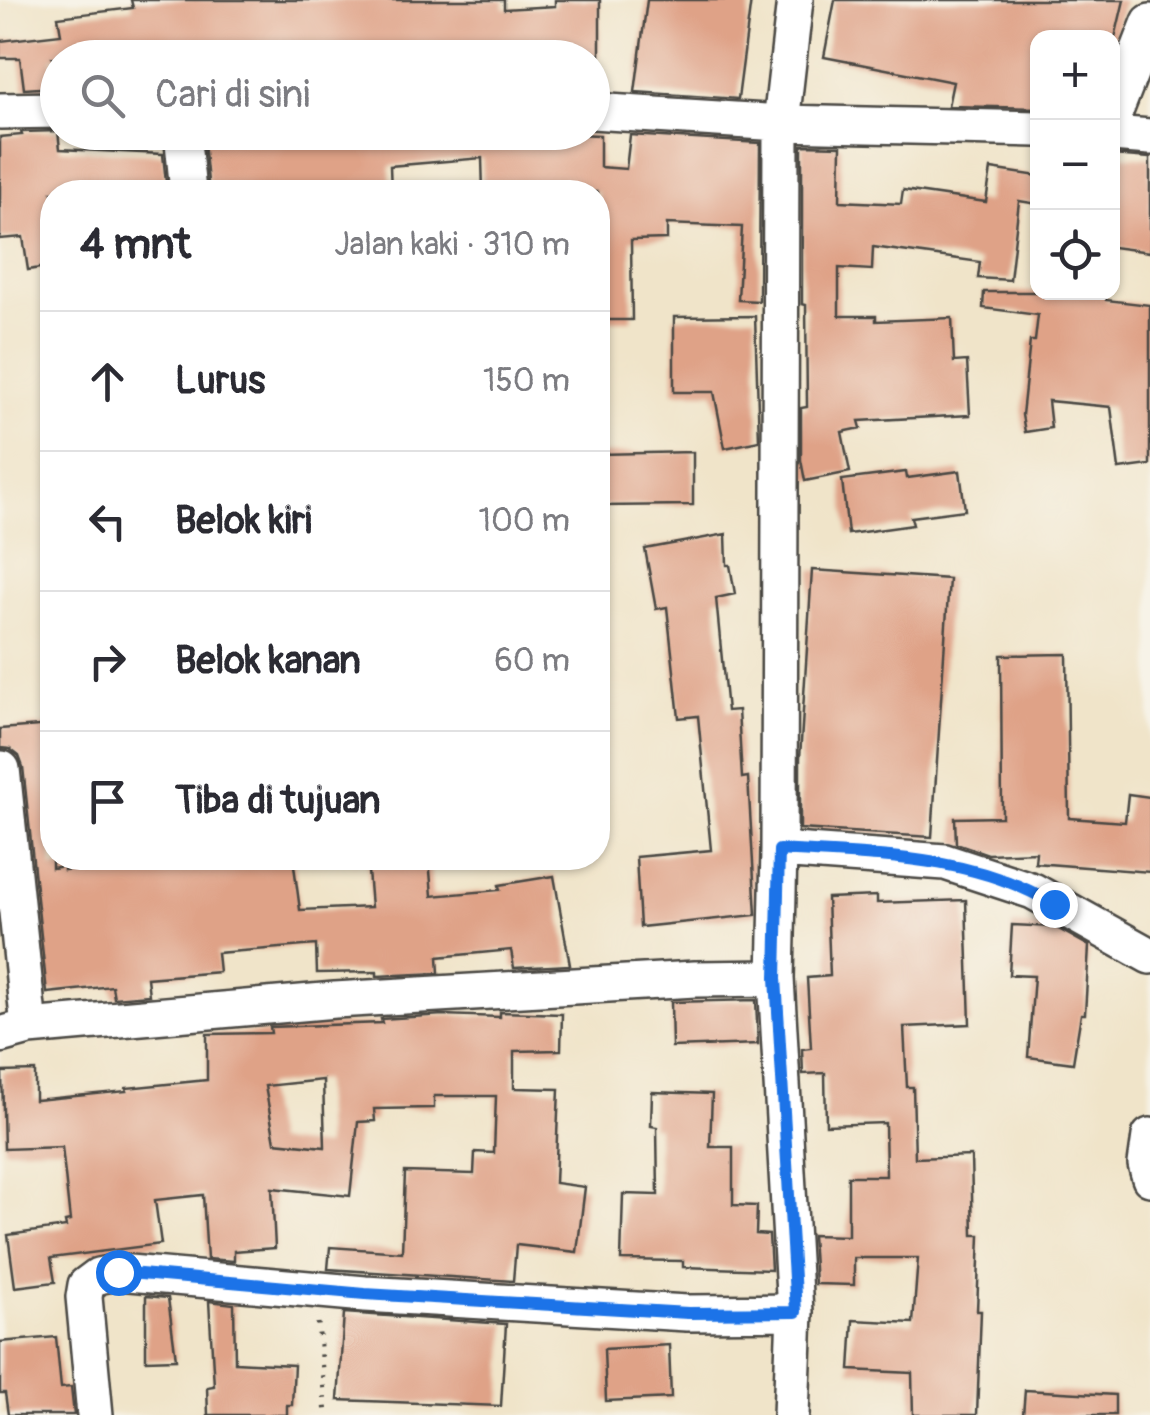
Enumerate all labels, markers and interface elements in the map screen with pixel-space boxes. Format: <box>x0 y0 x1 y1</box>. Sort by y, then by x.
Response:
map controls <box>1030 30 1120 300</box>
button: + <box>1030 30 1120 120</box>
search box <box>40 40 610 150</box>
icon: search <box>75 68 130 123</box>
text: Cari di sini <box>155 71 310 119</box>
button: − <box>1030 120 1120 210</box>
button: locate <box>1030 210 1120 300</box>
text: 4 mnt <box>80 219 191 271</box>
text: Jalan kaki · 310 m <box>334 225 570 265</box>
icon: ahead <box>80 354 135 409</box>
text: Lurus <box>175 357 265 405</box>
text: 150 m <box>483 361 570 401</box>
icon: left <box>80 494 135 549</box>
text: Belok kiri <box>175 497 312 545</box>
text: 100 m <box>478 501 570 541</box>
icon: right <box>80 634 135 689</box>
text: Belok kanan <box>175 637 361 685</box>
text: 60 m <box>494 641 570 681</box>
icon: arrive <box>80 774 135 829</box>
text: Tiba di tujuan <box>175 777 381 825</box>
route end <box>1032 882 1078 928</box>
route start <box>96 1250 142 1296</box>

